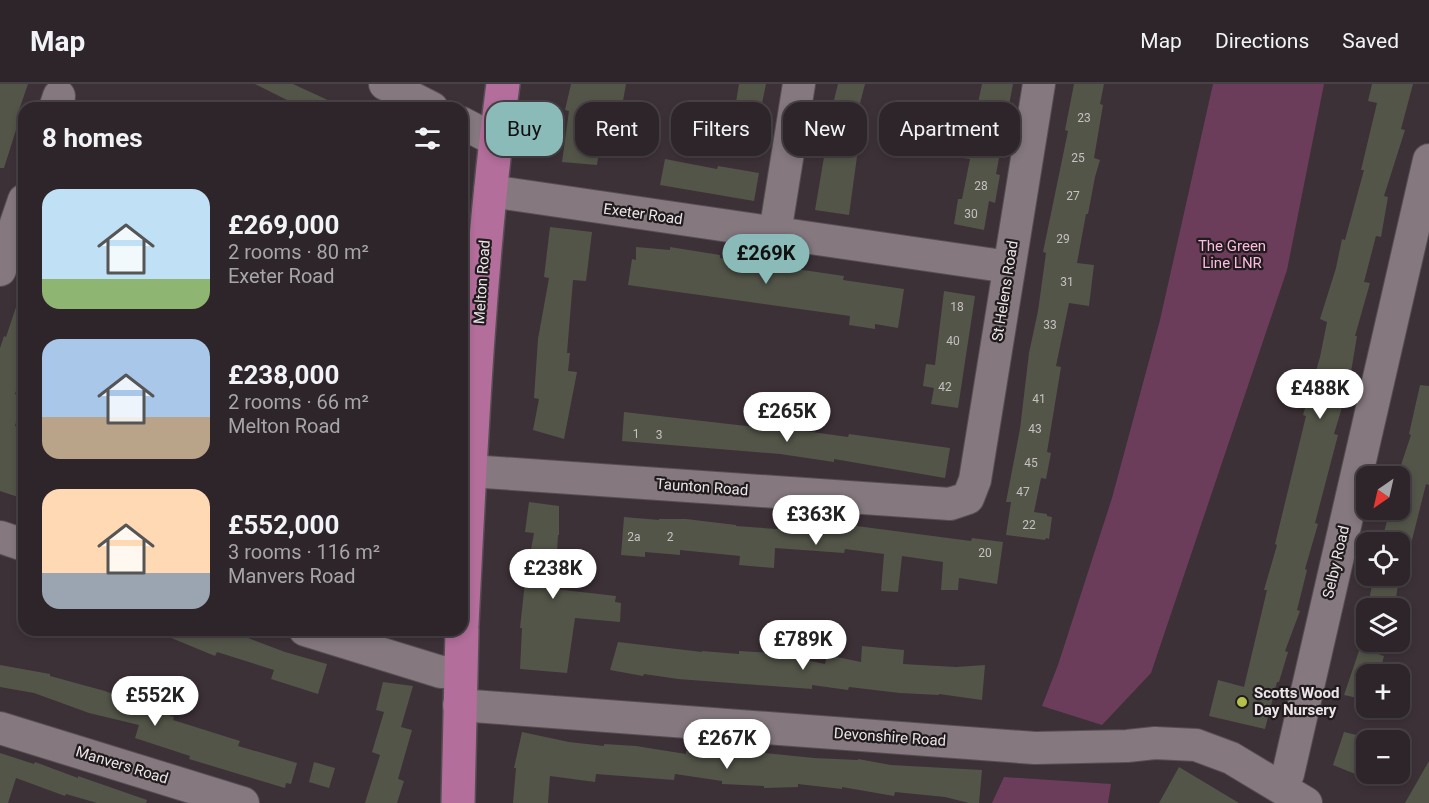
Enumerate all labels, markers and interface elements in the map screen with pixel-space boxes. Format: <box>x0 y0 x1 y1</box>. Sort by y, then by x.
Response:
text: Map <box>30 25 85 58</box>
text: Map <box>1140 29 1182 53</box>
text: Directions <box>1215 29 1309 53</box>
text: Saved <box>1342 29 1399 53</box>
chip: Buy <box>486 102 563 156</box>
chip: Rent <box>575 102 659 156</box>
chip: Filters <box>671 102 771 156</box>
chip: New <box>783 102 867 156</box>
chip: Apartment <box>879 102 1020 156</box>
house number: 23 <box>1077 111 1091 125</box>
icon: filters <box>411 122 444 155</box>
text: 8 homes <box>42 123 143 153</box>
house number: 25 <box>1071 151 1085 165</box>
house number: 28 <box>974 179 988 193</box>
house number: 27 <box>1066 189 1080 203</box>
street label: Exeter Road <box>602 200 684 228</box>
house number: 30 <box>964 207 978 221</box>
text: £269,000 <box>228 210 339 240</box>
icon: home <box>90 213 162 285</box>
house number: 29 <box>1056 232 1070 246</box>
pin: £269K <box>724 234 808 285</box>
park label: The Green Line LNR <box>1198 237 1266 272</box>
street label: Melton Road <box>470 239 494 325</box>
street label: St Helens Road <box>988 239 1022 343</box>
text: 2 rooms · 80 m² <box>228 240 369 264</box>
text: £269K <box>736 241 796 265</box>
text: Exeter Road <box>228 264 334 288</box>
house number: 31 <box>1060 275 1074 289</box>
house number: 18 <box>950 300 964 314</box>
house number: 33 <box>1043 318 1057 332</box>
house number: 40 <box>946 334 960 348</box>
text: £238,000 <box>228 360 339 390</box>
icon: home <box>90 363 162 435</box>
pin: £488K <box>1278 369 1362 420</box>
text: £488K <box>1290 376 1350 400</box>
house number: 42 <box>938 380 952 394</box>
text: 2 rooms · 66 m² <box>228 390 369 414</box>
pin: £265K <box>745 392 829 443</box>
house number: 41 <box>1032 392 1046 406</box>
text: £265K <box>757 399 817 423</box>
text: Melton Road <box>228 414 341 438</box>
house number: 43 <box>1028 422 1042 436</box>
house number: 1 <box>633 427 639 441</box>
house number: 3 <box>656 428 662 442</box>
house number: 45 <box>1024 456 1038 470</box>
north arrow <box>1356 466 1410 520</box>
map controls <box>1356 466 1410 784</box>
street label: Taunton Road <box>655 475 749 499</box>
house number: 47 <box>1016 485 1030 499</box>
pin: £363K <box>774 495 858 546</box>
text: £363K <box>786 502 846 526</box>
text: £552,000 <box>228 510 339 540</box>
icon: home <box>90 513 162 585</box>
house number: 22 <box>1022 518 1036 532</box>
street label: Selby Road <box>1319 524 1353 600</box>
house number: 2a <box>627 530 641 544</box>
house number: 2 <box>667 530 674 544</box>
button: locate <box>1356 532 1410 586</box>
text: 3 rooms · 116 m² <box>228 540 380 564</box>
house number: 20 <box>978 546 992 560</box>
pin: £238K <box>511 549 595 600</box>
text: £238K <box>523 556 583 580</box>
text: Manvers Road <box>228 564 356 588</box>
button: layers <box>1356 598 1410 652</box>
pin: £789K <box>761 620 845 671</box>
text: £789K <box>773 627 833 651</box>
button: + <box>1356 664 1410 718</box>
pin: £552K <box>113 676 197 727</box>
text: £552K <box>125 683 185 707</box>
place label: Scotts Wood Day Nursery <box>1254 684 1339 719</box>
marker: Scotts Wood Day Nursery <box>1235 695 1249 709</box>
pin: £267K <box>685 719 769 770</box>
street label: Devonshire Road <box>833 724 947 750</box>
text: £267K <box>697 726 757 750</box>
button: − <box>1356 730 1410 784</box>
street label: Manvers Road <box>74 742 170 788</box>

